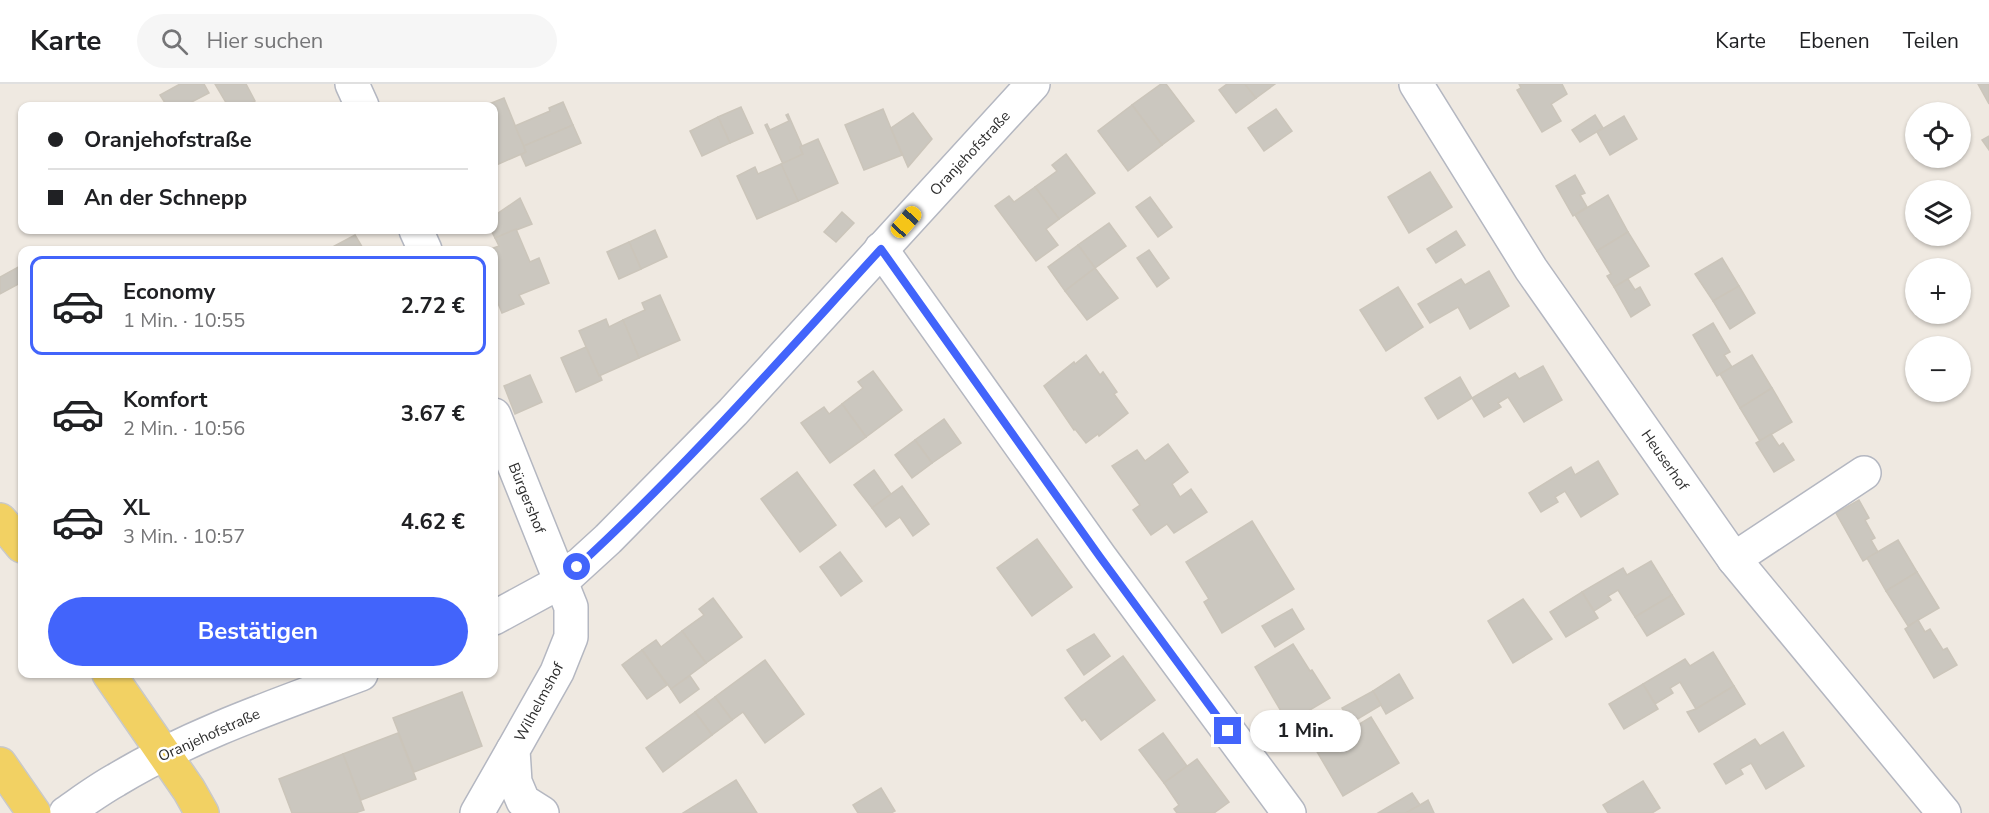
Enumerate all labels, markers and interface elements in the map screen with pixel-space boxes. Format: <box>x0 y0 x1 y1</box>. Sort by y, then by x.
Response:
search box <box>137 14 557 68</box>
text: Karte <box>30 22 101 60</box>
icon: search <box>158 25 191 58</box>
text: Hier suchen <box>206 26 323 56</box>
text: Karte <box>1715 27 1766 55</box>
text: Ebenen <box>1799 27 1870 55</box>
text: Teilen <box>1903 27 1959 55</box>
map controls <box>1905 102 1971 402</box>
button: locate <box>1905 102 1971 168</box>
street label: Oranjehofstraße <box>925 106 1015 200</box>
text: Oranjehofstraße <box>84 125 252 155</box>
button: layers <box>1905 180 1971 246</box>
text: An der Schnepp <box>84 183 247 213</box>
car <box>887 203 925 241</box>
button: + <box>1905 258 1971 324</box>
text: Economy <box>123 277 215 307</box>
icon: car <box>51 279 105 333</box>
text: 2.72 € <box>401 291 465 321</box>
text: 1 Min. · 10:55 <box>123 307 245 334</box>
button: − <box>1905 336 1971 402</box>
text: Komfort <box>123 385 207 415</box>
icon: car <box>51 387 105 441</box>
text: 3.67 € <box>401 399 465 429</box>
text: 2 Min. · 10:56 <box>123 415 245 442</box>
street label: Heuserhof <box>1637 426 1694 495</box>
street label: Bürgershof <box>504 460 551 537</box>
text: XL <box>123 493 150 523</box>
icon: car <box>51 495 105 549</box>
text: 4.62 € <box>401 507 465 537</box>
text: 3 Min. · 10:57 <box>123 523 245 550</box>
route start <box>563 553 590 580</box>
button: Bestätigen <box>48 597 468 666</box>
street label: Wilhelmshof <box>510 658 569 745</box>
street label: Oranjehofstraße <box>155 704 263 766</box>
callout: 1 Min. <box>1249 710 1360 752</box>
route end <box>1214 717 1241 744</box>
text: 1 Min. <box>1277 717 1334 744</box>

